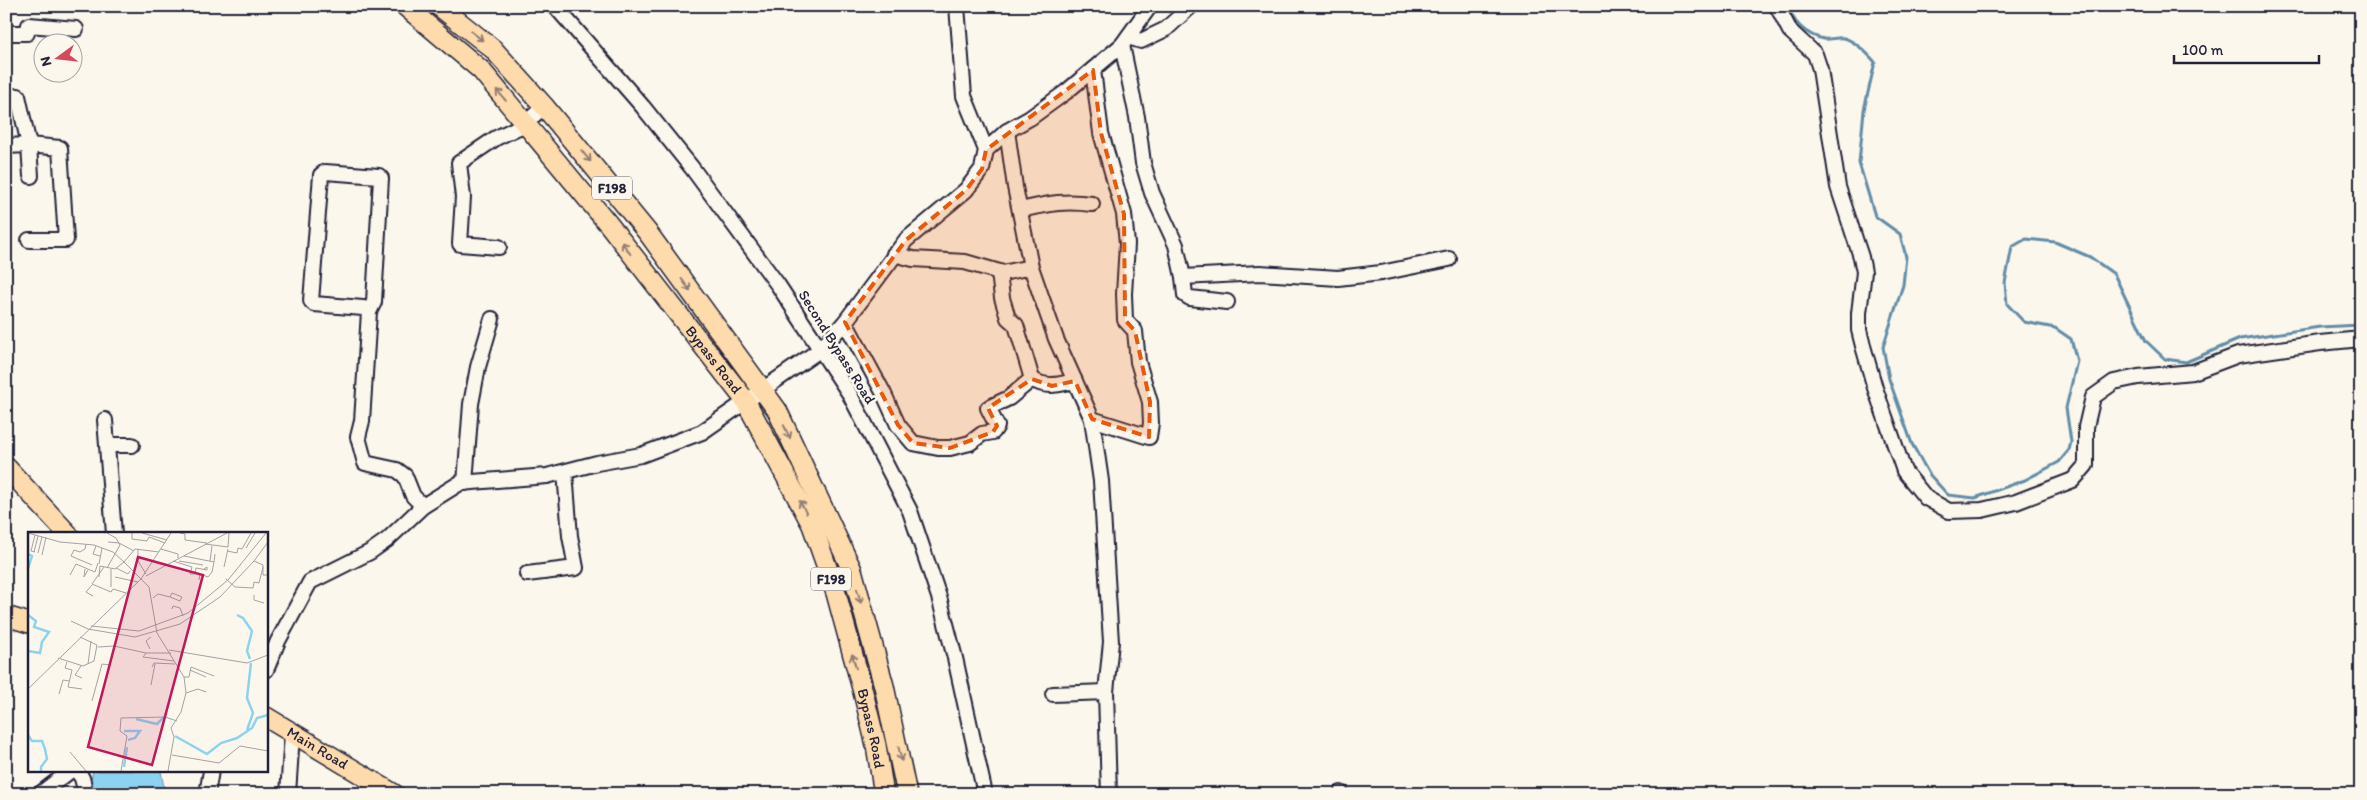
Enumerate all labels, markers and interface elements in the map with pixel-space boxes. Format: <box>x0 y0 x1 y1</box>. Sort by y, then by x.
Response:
one-way arrow <box>470 31 483 42</box>
north arrow <box>32 32 82 82</box>
scale bar <box>2174 32 2320 64</box>
text: 100 m <box>2182 41 2224 59</box>
text: N <box>36 54 55 68</box>
one-way arrow <box>495 89 506 102</box>
one-way arrow <box>580 150 592 163</box>
road number: F198 <box>592 177 632 200</box>
one-way arrow <box>621 241 631 255</box>
one-way arrow <box>681 278 691 292</box>
street label: Second Bypass Road <box>795 287 879 407</box>
street label: Bypass Road <box>682 322 746 397</box>
one-way arrow <box>783 424 792 439</box>
one-way arrow <box>798 500 807 515</box>
inset map <box>28 532 268 772</box>
road number: F198 <box>811 568 851 590</box>
one-way arrow <box>855 588 865 604</box>
one-way arrow <box>848 653 858 669</box>
street label: Bypass Road <box>853 687 889 770</box>
street label: Main Road <box>284 723 351 773</box>
one-way arrow <box>896 745 905 761</box>

